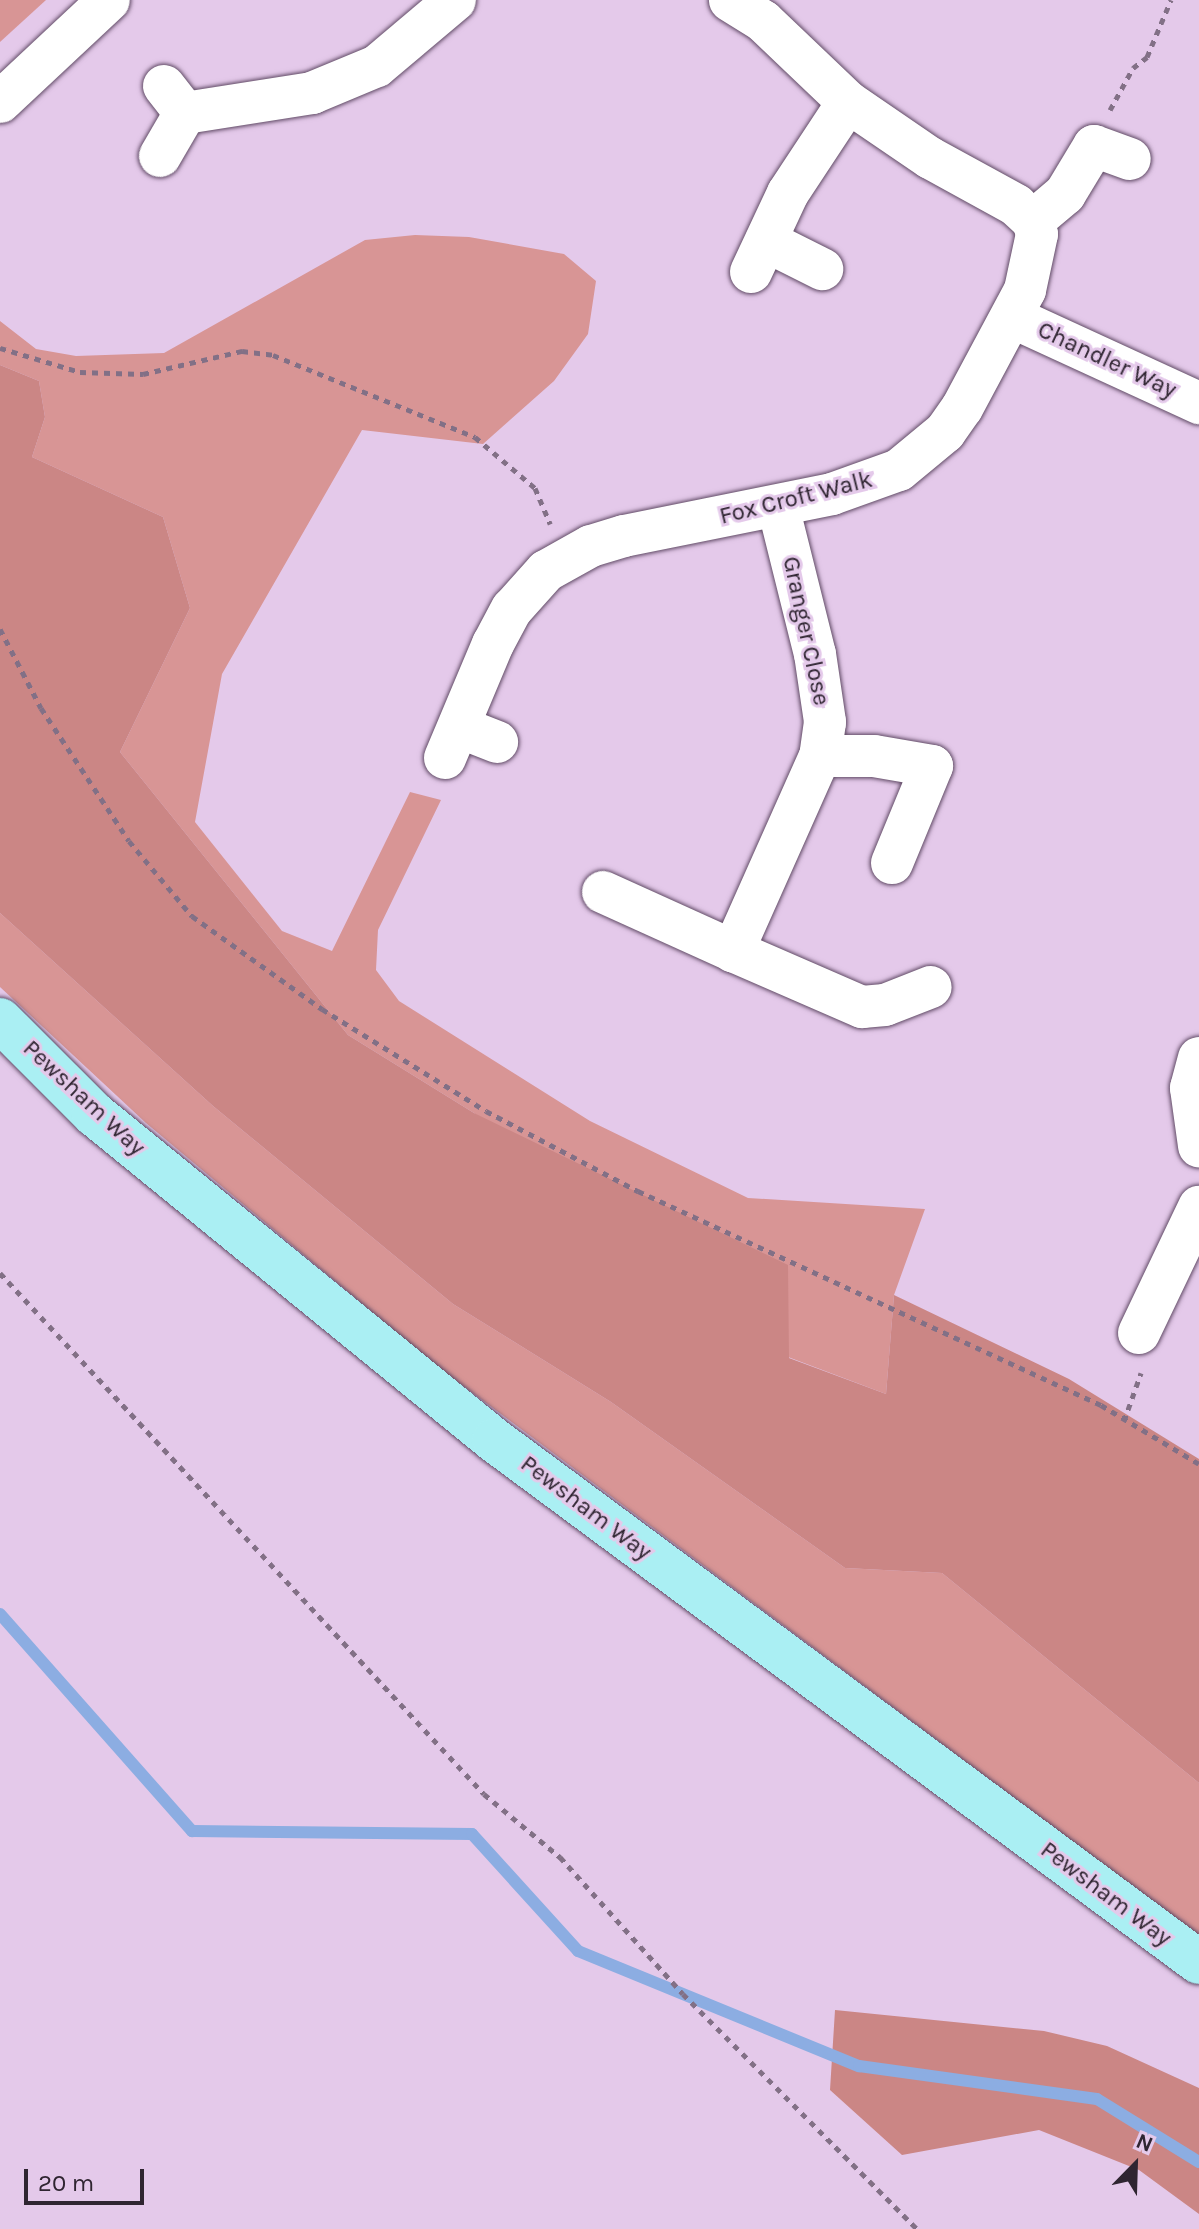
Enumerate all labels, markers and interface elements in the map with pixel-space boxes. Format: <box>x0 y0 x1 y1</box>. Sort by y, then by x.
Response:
street label: Chandler Way <box>1033 315 1181 405</box>
street label: Fox Croft Walk <box>717 465 875 531</box>
street label: Granger Close <box>776 554 836 708</box>
street label: Pewsham Way <box>17 1034 151 1162</box>
street label: Pewsham Way <box>515 1449 657 1567</box>
street label: Pewsham Way <box>1035 1835 1177 1953</box>
north arrow <box>1095 2125 1175 2205</box>
text: N <box>1132 2128 1157 2158</box>
scale bar <box>28 2153 148 2203</box>
text: 20 m <box>38 2169 94 2197</box>

